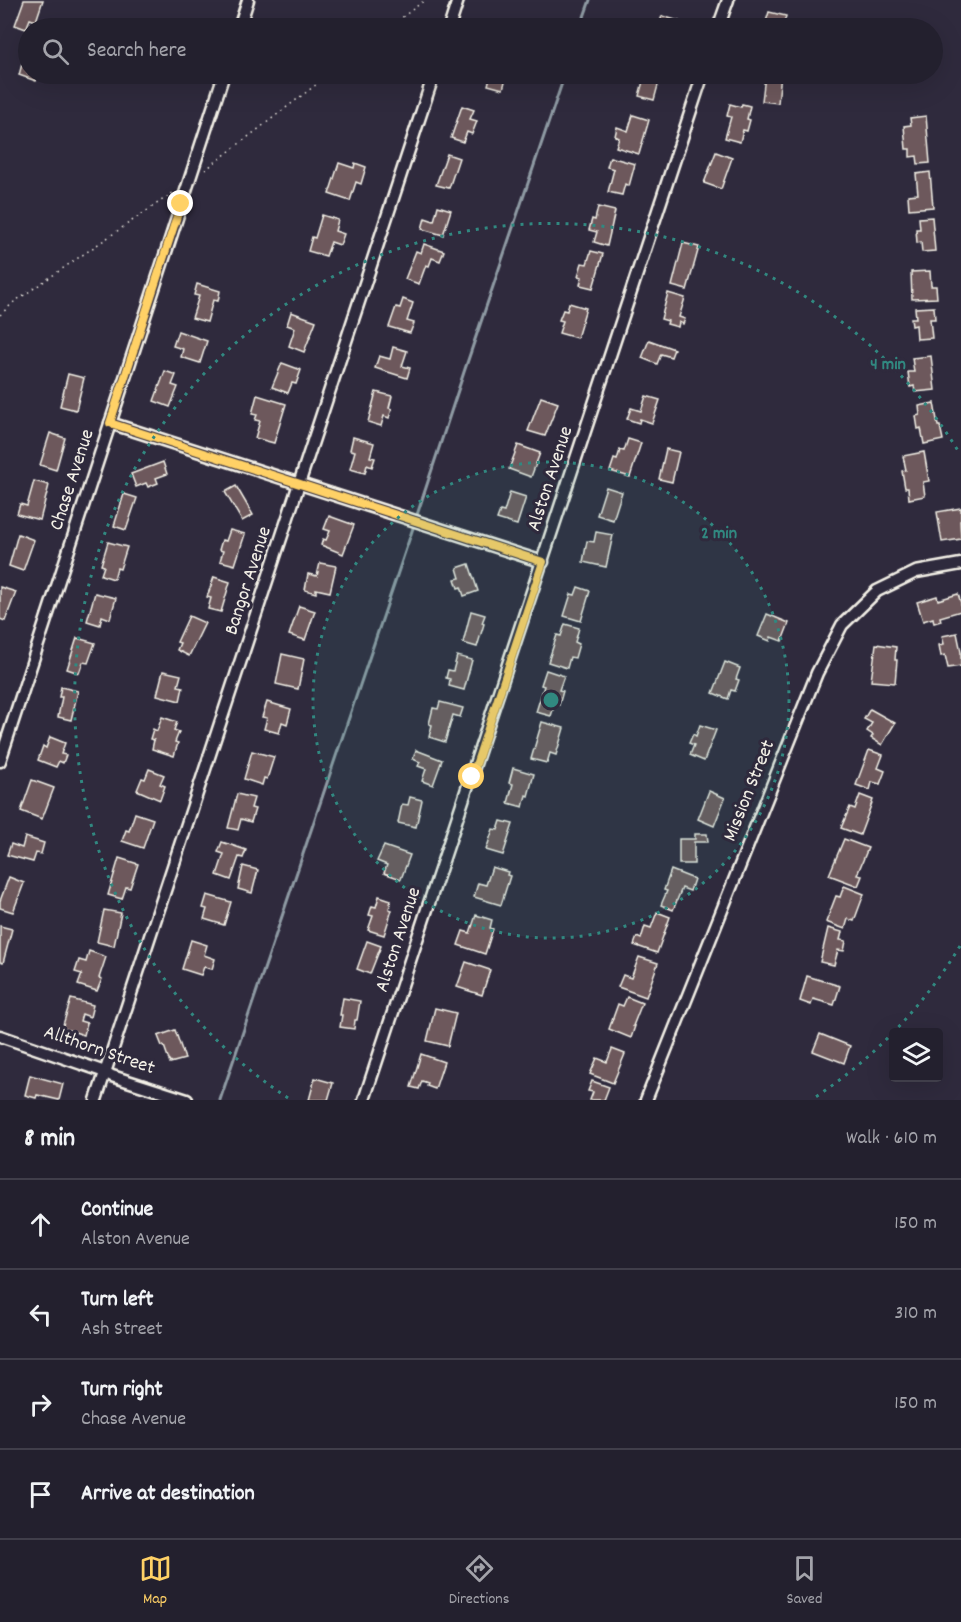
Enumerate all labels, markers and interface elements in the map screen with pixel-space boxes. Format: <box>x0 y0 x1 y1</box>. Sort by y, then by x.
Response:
search box <box>18 18 943 84</box>
icon: search <box>39 35 72 68</box>
text: Search here <box>87 36 186 67</box>
route end <box>167 190 193 216</box>
text: 4 min <box>870 353 906 378</box>
street label: Alston Avenue <box>521 423 581 535</box>
street label: Chase Avenue <box>43 426 103 534</box>
text: 2 min <box>701 522 737 547</box>
street label: Bangor Avenue <box>218 523 280 639</box>
centre of rings <box>541 690 561 710</box>
street label: Mission Street <box>717 736 783 846</box>
route start <box>458 763 484 789</box>
street label: Alston Avenue <box>369 884 429 996</box>
street label: Allthorn Street <box>40 1019 158 1083</box>
map controls <box>889 1028 943 1082</box>
button: layers <box>889 1028 943 1082</box>
text: 8 min <box>24 1121 75 1158</box>
text: Walk · 610 m <box>846 1125 937 1153</box>
text: Continue <box>81 1195 153 1226</box>
icon: ahead <box>24 1208 57 1241</box>
text: 150 m <box>894 1210 937 1238</box>
text: Alston Avenue <box>81 1226 190 1254</box>
text: Turn left <box>81 1285 153 1316</box>
icon: left <box>24 1298 57 1331</box>
text: 310 m <box>895 1300 937 1328</box>
text: Ash Street <box>81 1316 163 1344</box>
text: Turn right <box>81 1375 163 1406</box>
icon: right <box>24 1388 57 1421</box>
text: 150 m <box>894 1390 937 1418</box>
text: Chase Avenue <box>81 1406 186 1434</box>
icon: arrive <box>24 1478 57 1511</box>
text: Arrive at destination <box>81 1479 255 1510</box>
tab: Map <box>139 1552 172 1611</box>
tab: Directions <box>449 1552 509 1611</box>
tab: Saved <box>787 1552 822 1611</box>

